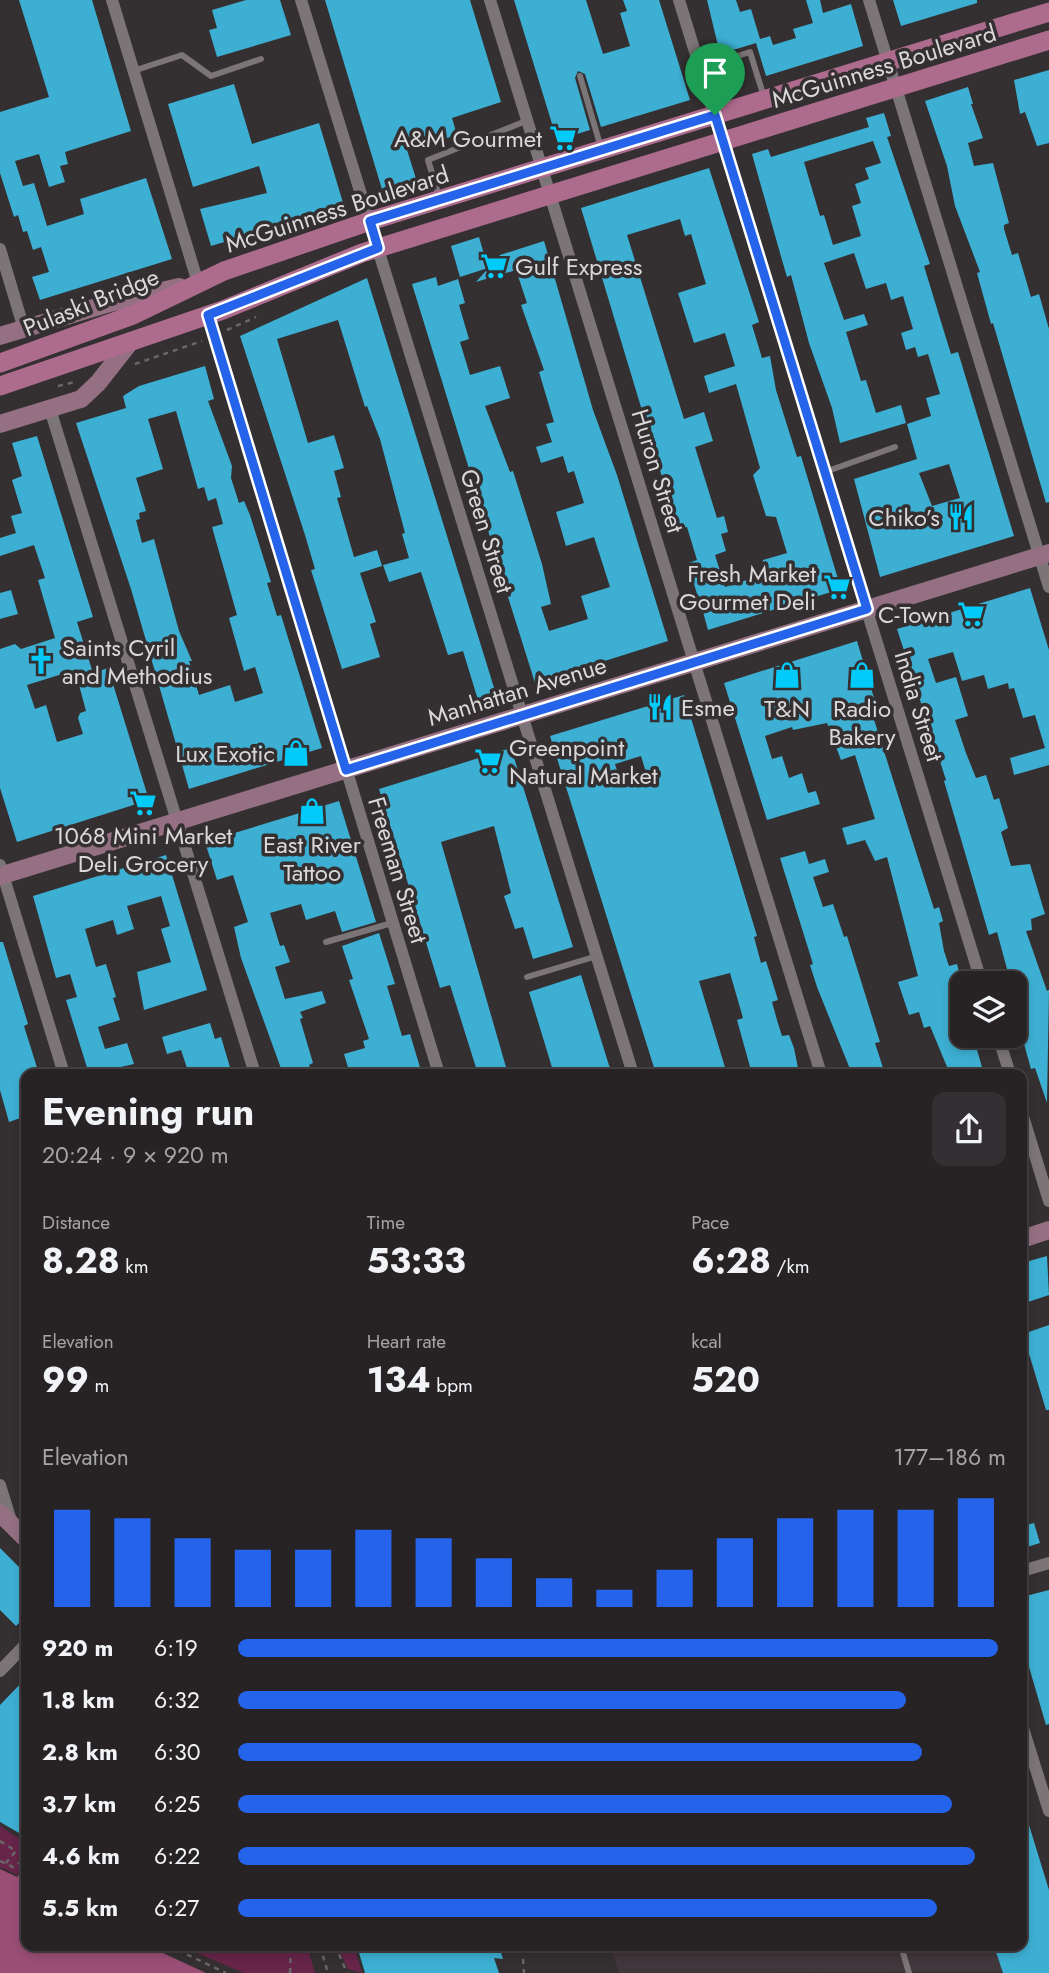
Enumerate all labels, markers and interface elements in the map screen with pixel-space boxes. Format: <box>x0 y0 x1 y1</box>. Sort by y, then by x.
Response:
street label: McGuinness Boulevard <box>767 15 1001 117</box>
pin <box>685 43 745 115</box>
icon: arrive <box>696 54 734 92</box>
place label: A&M Gourmet <box>394 121 542 156</box>
supermarket icon: A&M Gourmet <box>548 123 578 153</box>
street label: McGuinness Boulevard <box>221 156 453 262</box>
place label: Gulf Express <box>515 249 642 284</box>
supermarket icon: Gulf Express <box>479 251 509 281</box>
street label: Pulaski Bridge <box>18 259 164 345</box>
street label: Huron Street <box>623 405 693 537</box>
street label: Green Street <box>452 465 523 598</box>
place label: Chiko’s <box>868 500 940 535</box>
restaurant icon: Chiko’s <box>946 502 976 532</box>
place label: Fresh Market Gourmet Deli <box>679 556 816 619</box>
supermarket icon: Fresh Market Gourmet Deli <box>822 572 852 602</box>
place label: C-Town <box>878 597 950 632</box>
supermarket icon: C-Town <box>956 599 986 629</box>
place label: Saints Cyril and Methodius <box>62 630 212 693</box>
church icon: Saints Cyril and Methodius <box>26 646 56 676</box>
street label: India Street <box>886 646 953 766</box>
street label: Manhattan Avenue <box>423 647 611 735</box>
shop icon: T&N <box>772 660 802 690</box>
shop icon: Radio Bakery <box>847 660 877 690</box>
place label: Esme <box>681 690 735 725</box>
place label: T&N <box>764 691 810 726</box>
place label: Radio Bakery <box>828 691 896 754</box>
restaurant icon: Esme <box>645 692 675 722</box>
place label: Greenpoint Natural Market <box>509 730 658 793</box>
place label: Lux Exotic <box>175 736 275 771</box>
shop icon: Lux Exotic <box>281 738 311 768</box>
supermarket icon: Greenpoint Natural Market <box>473 746 503 776</box>
supermarket icon: 1068 Mini Market Deli Grocery <box>128 788 158 818</box>
street label: Freeman Street <box>359 792 437 948</box>
shop icon: East River Tattoo <box>297 796 327 826</box>
place label: 1068 Mini Market Deli Grocery <box>54 818 233 881</box>
place label: East River Tattoo <box>263 827 362 890</box>
map controls <box>950 971 1027 1048</box>
button: layers <box>950 971 1027 1048</box>
text: Evening run <box>42 1084 254 1139</box>
button: share <box>932 1092 1006 1166</box>
text: 20:24 · 9 × 920 m <box>42 1138 229 1172</box>
text: Distance <box>42 1209 110 1236</box>
text: Time <box>367 1209 405 1236</box>
text: Pace <box>691 1209 729 1236</box>
text: 8.28 <box>42 1236 120 1286</box>
text: 53:33 <box>367 1236 466 1286</box>
text: 6:28 <box>691 1236 771 1286</box>
text: km <box>120 1253 149 1280</box>
text: /km <box>771 1253 810 1280</box>
text: Elevation <box>42 1328 114 1355</box>
text: Heart rate <box>367 1328 446 1355</box>
text: kcal <box>691 1328 722 1355</box>
text: 99 <box>42 1355 89 1405</box>
text: 134 <box>367 1355 431 1405</box>
text: 520 <box>691 1355 760 1405</box>
text: m <box>89 1372 109 1399</box>
text: bpm <box>431 1372 473 1399</box>
text: Elevation <box>42 1440 129 1474</box>
text: 177–186 m <box>893 1440 1006 1474</box>
text: 920 m <box>42 1631 113 1665</box>
text: 6:19 <box>154 1631 198 1665</box>
text: 1.8 km <box>42 1683 115 1717</box>
text: 6:32 <box>154 1683 200 1717</box>
text: 2.8 km <box>42 1735 118 1769</box>
text: 6:30 <box>154 1735 201 1769</box>
text: 3.7 km <box>42 1787 116 1821</box>
text: 6:25 <box>154 1787 200 1821</box>
text: 4.6 km <box>42 1839 120 1873</box>
text: 6:22 <box>154 1839 200 1873</box>
text: 5.5 km <box>42 1891 118 1925</box>
text: 6:27 <box>154 1891 199 1925</box>

